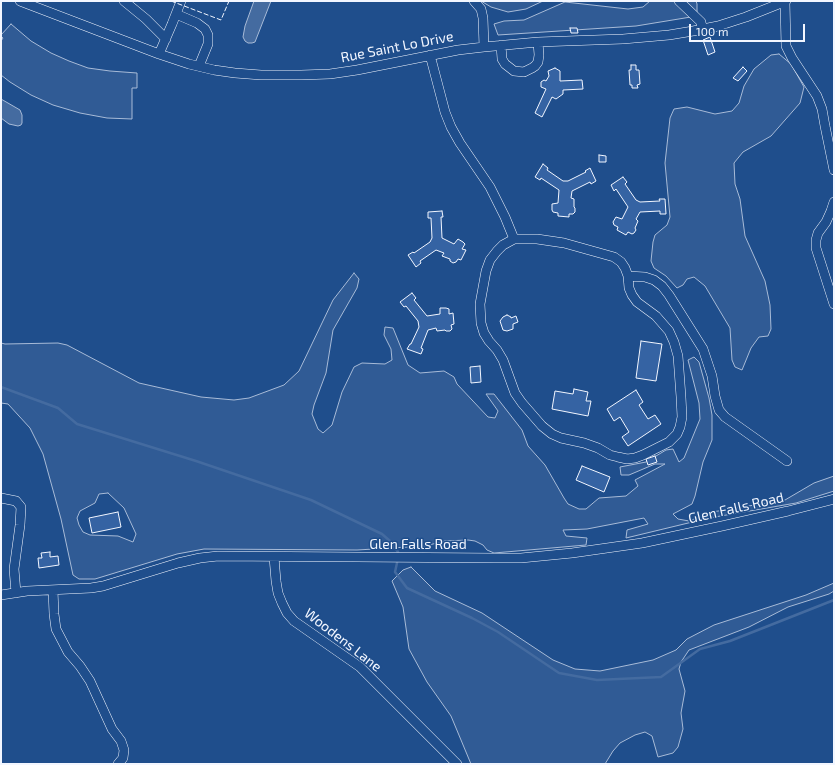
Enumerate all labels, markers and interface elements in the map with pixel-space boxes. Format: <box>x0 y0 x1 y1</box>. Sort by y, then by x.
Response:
scale bar <box>691 16 807 42</box>
text: 100 m <box>696 24 728 38</box>
street label: Rue Saint Lo Drive <box>339 28 455 66</box>
street label: Glen Falls Road <box>687 489 785 527</box>
street label: Glen Falls Road <box>369 536 467 552</box>
street label: Woodens Lane <box>301 605 385 675</box>

